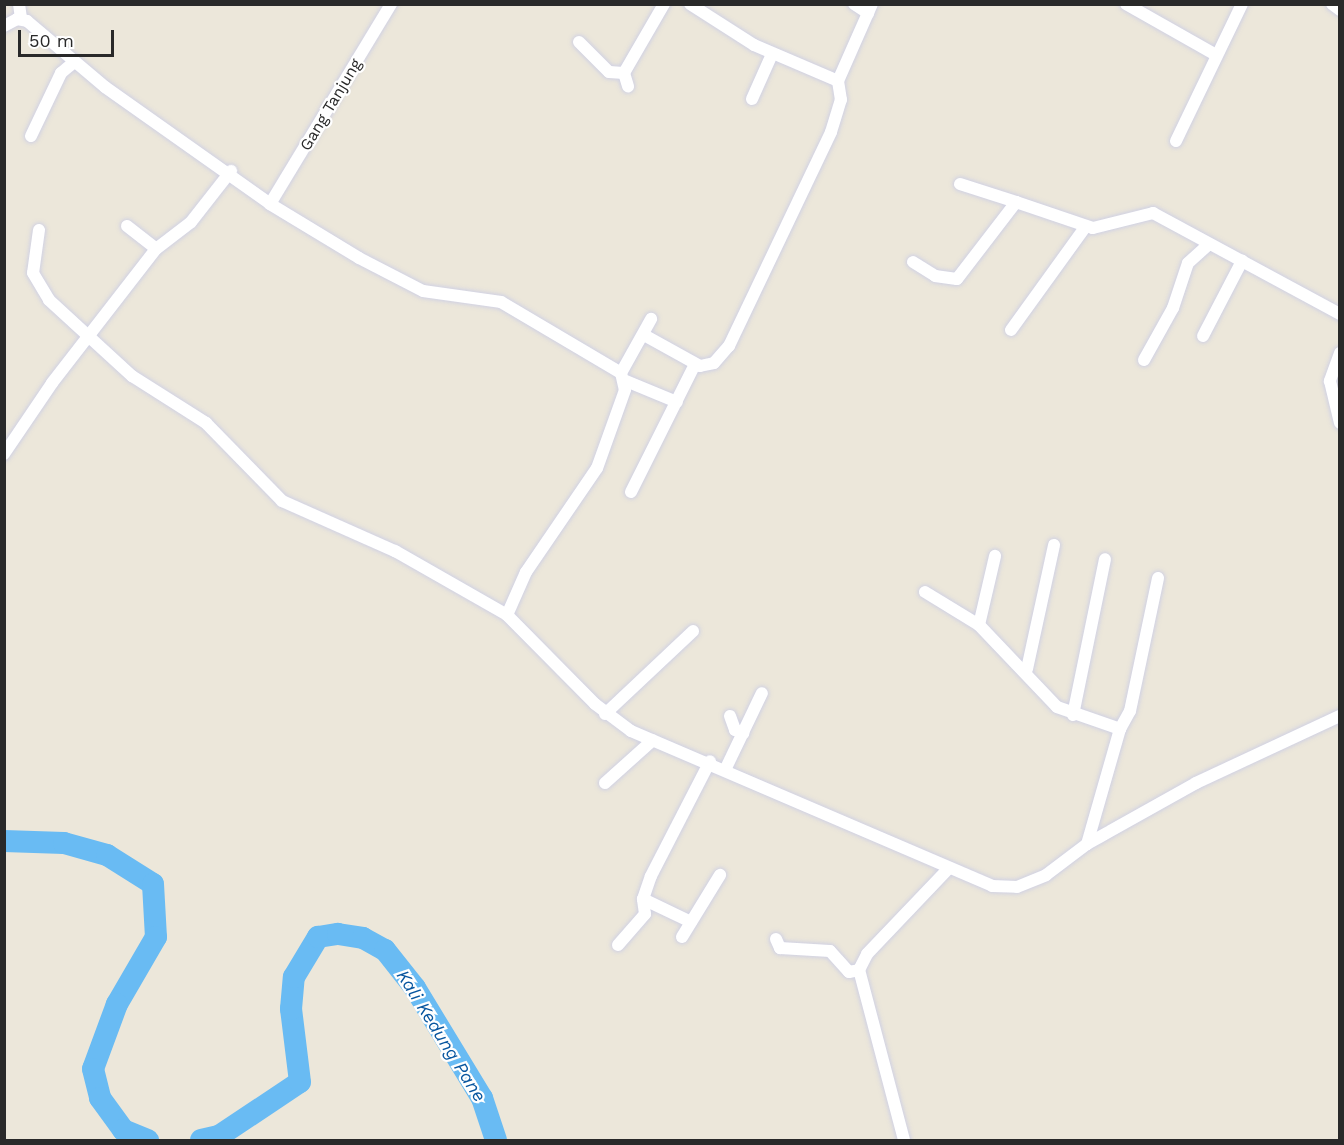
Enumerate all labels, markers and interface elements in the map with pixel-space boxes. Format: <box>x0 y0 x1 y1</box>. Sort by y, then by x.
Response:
scale bar <box>21 18 117 56</box>
text: 50 m <box>29 30 74 51</box>
street label: Gang Tanjung <box>296 55 366 155</box>
water label: Kali Kedung Pane <box>392 966 490 1106</box>

